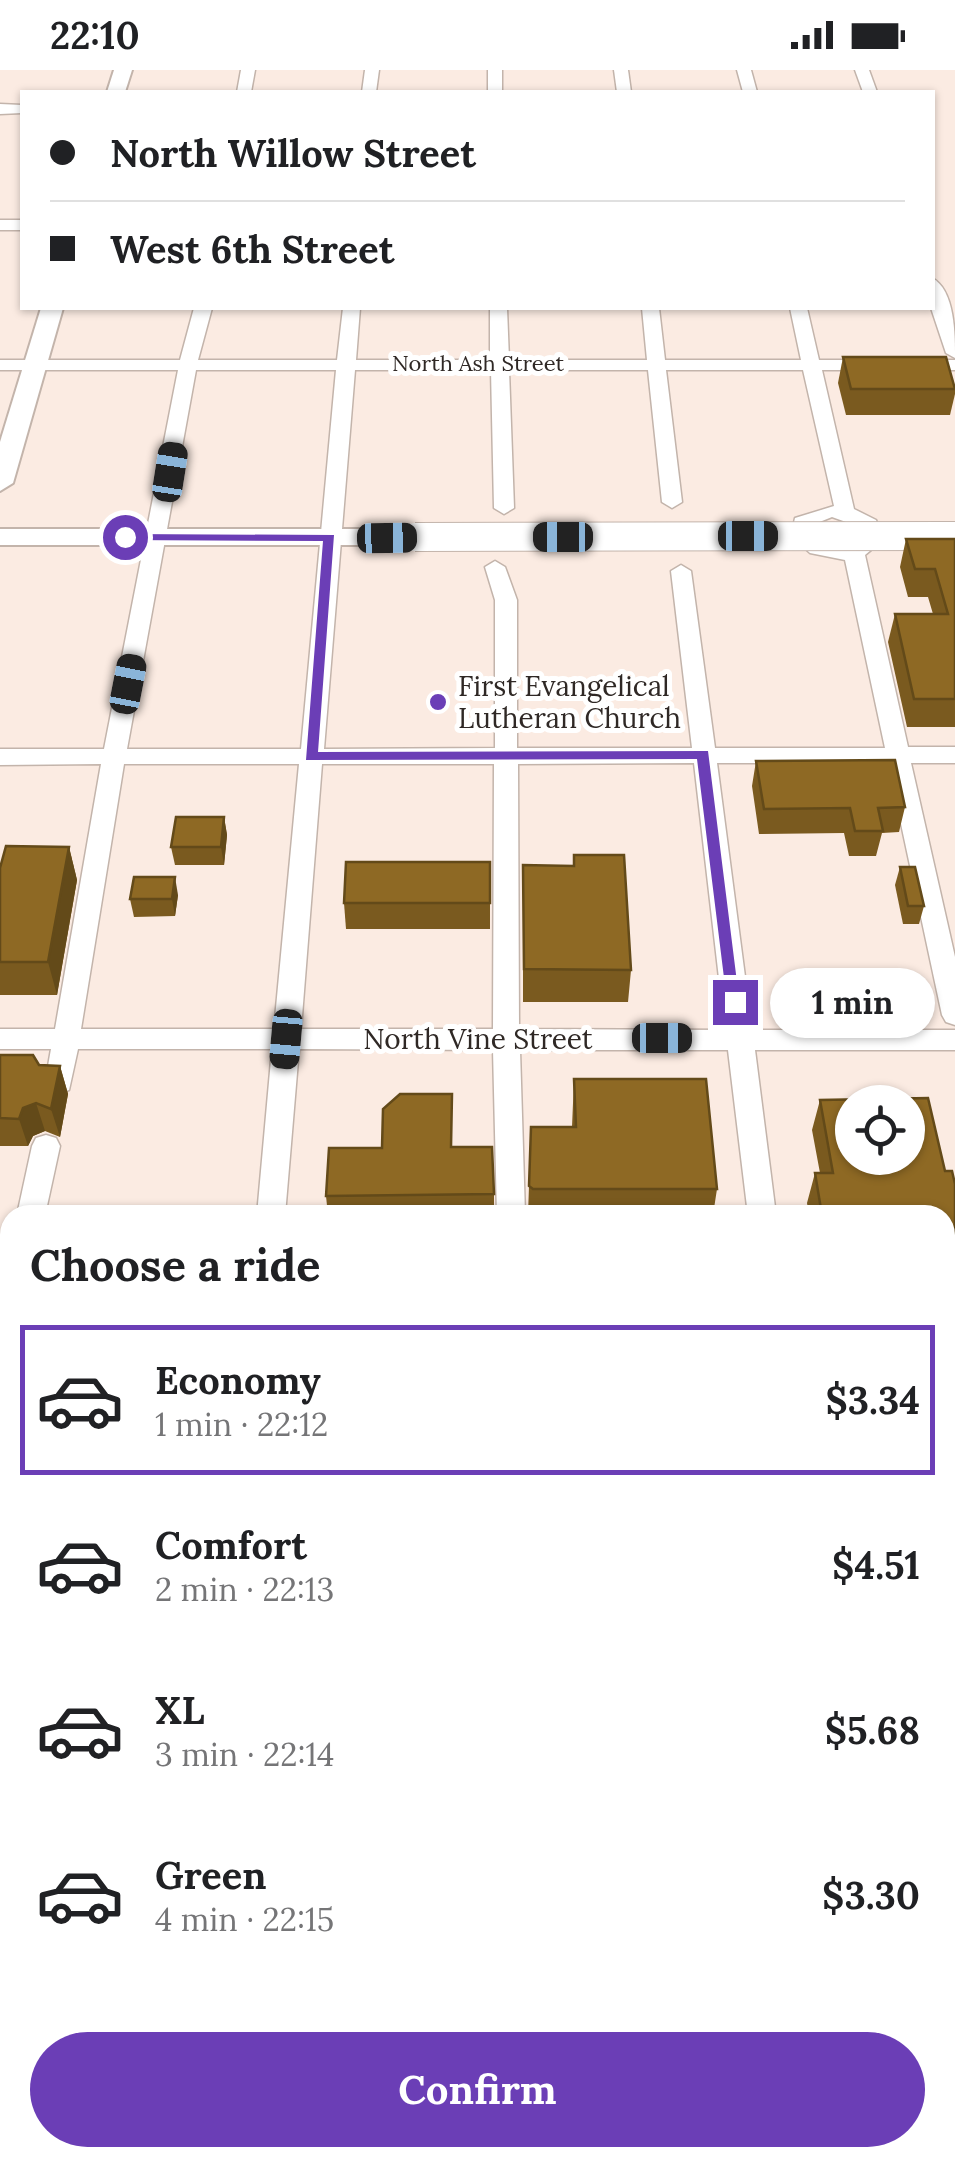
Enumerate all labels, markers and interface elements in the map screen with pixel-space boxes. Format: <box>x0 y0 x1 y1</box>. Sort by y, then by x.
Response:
text: 22:10 <box>50 11 140 59</box>
text: North Willow Street <box>110 129 476 177</box>
text: West 6th Street <box>110 225 394 273</box>
street label: North Ash Street <box>392 349 564 377</box>
car <box>150 440 190 504</box>
route start <box>103 515 148 560</box>
car <box>718 521 778 551</box>
car <box>357 522 417 554</box>
car <box>533 522 593 552</box>
car <box>108 652 148 716</box>
place label: First Evangelical Lutheran Church <box>458 668 681 736</box>
marker: First Evangelical Lutheran Church <box>427 691 449 713</box>
callout: 1 min <box>770 967 935 1037</box>
route end <box>713 980 758 1025</box>
text: 1 min <box>812 982 893 1023</box>
car <box>268 1008 304 1070</box>
street label: North Vine Street <box>363 1021 593 1057</box>
car <box>632 1023 692 1053</box>
map controls <box>835 1085 925 1175</box>
button: locate <box>835 1085 925 1175</box>
text: Choose a ride <box>30 1236 320 1293</box>
icon: car <box>35 1355 125 1445</box>
text: Economy <box>155 1356 321 1404</box>
text: $3.34 <box>825 1376 920 1424</box>
text: 1 min · 22:12 <box>155 1404 328 1445</box>
icon: car <box>35 1520 125 1610</box>
text: Comfort <box>155 1521 307 1569</box>
text: $4.51 <box>832 1541 920 1589</box>
text: 2 min · 22:13 <box>155 1569 334 1610</box>
icon: car <box>35 1685 125 1775</box>
text: XL <box>155 1686 205 1734</box>
text: $5.68 <box>825 1706 920 1754</box>
text: 3 min · 22:14 <box>155 1734 334 1775</box>
icon: car <box>35 1850 125 1940</box>
text: Green <box>155 1851 267 1899</box>
text: $3.30 <box>822 1871 920 1919</box>
text: 4 min · 22:15 <box>155 1899 334 1940</box>
button: Confirm <box>30 2032 925 2147</box>

